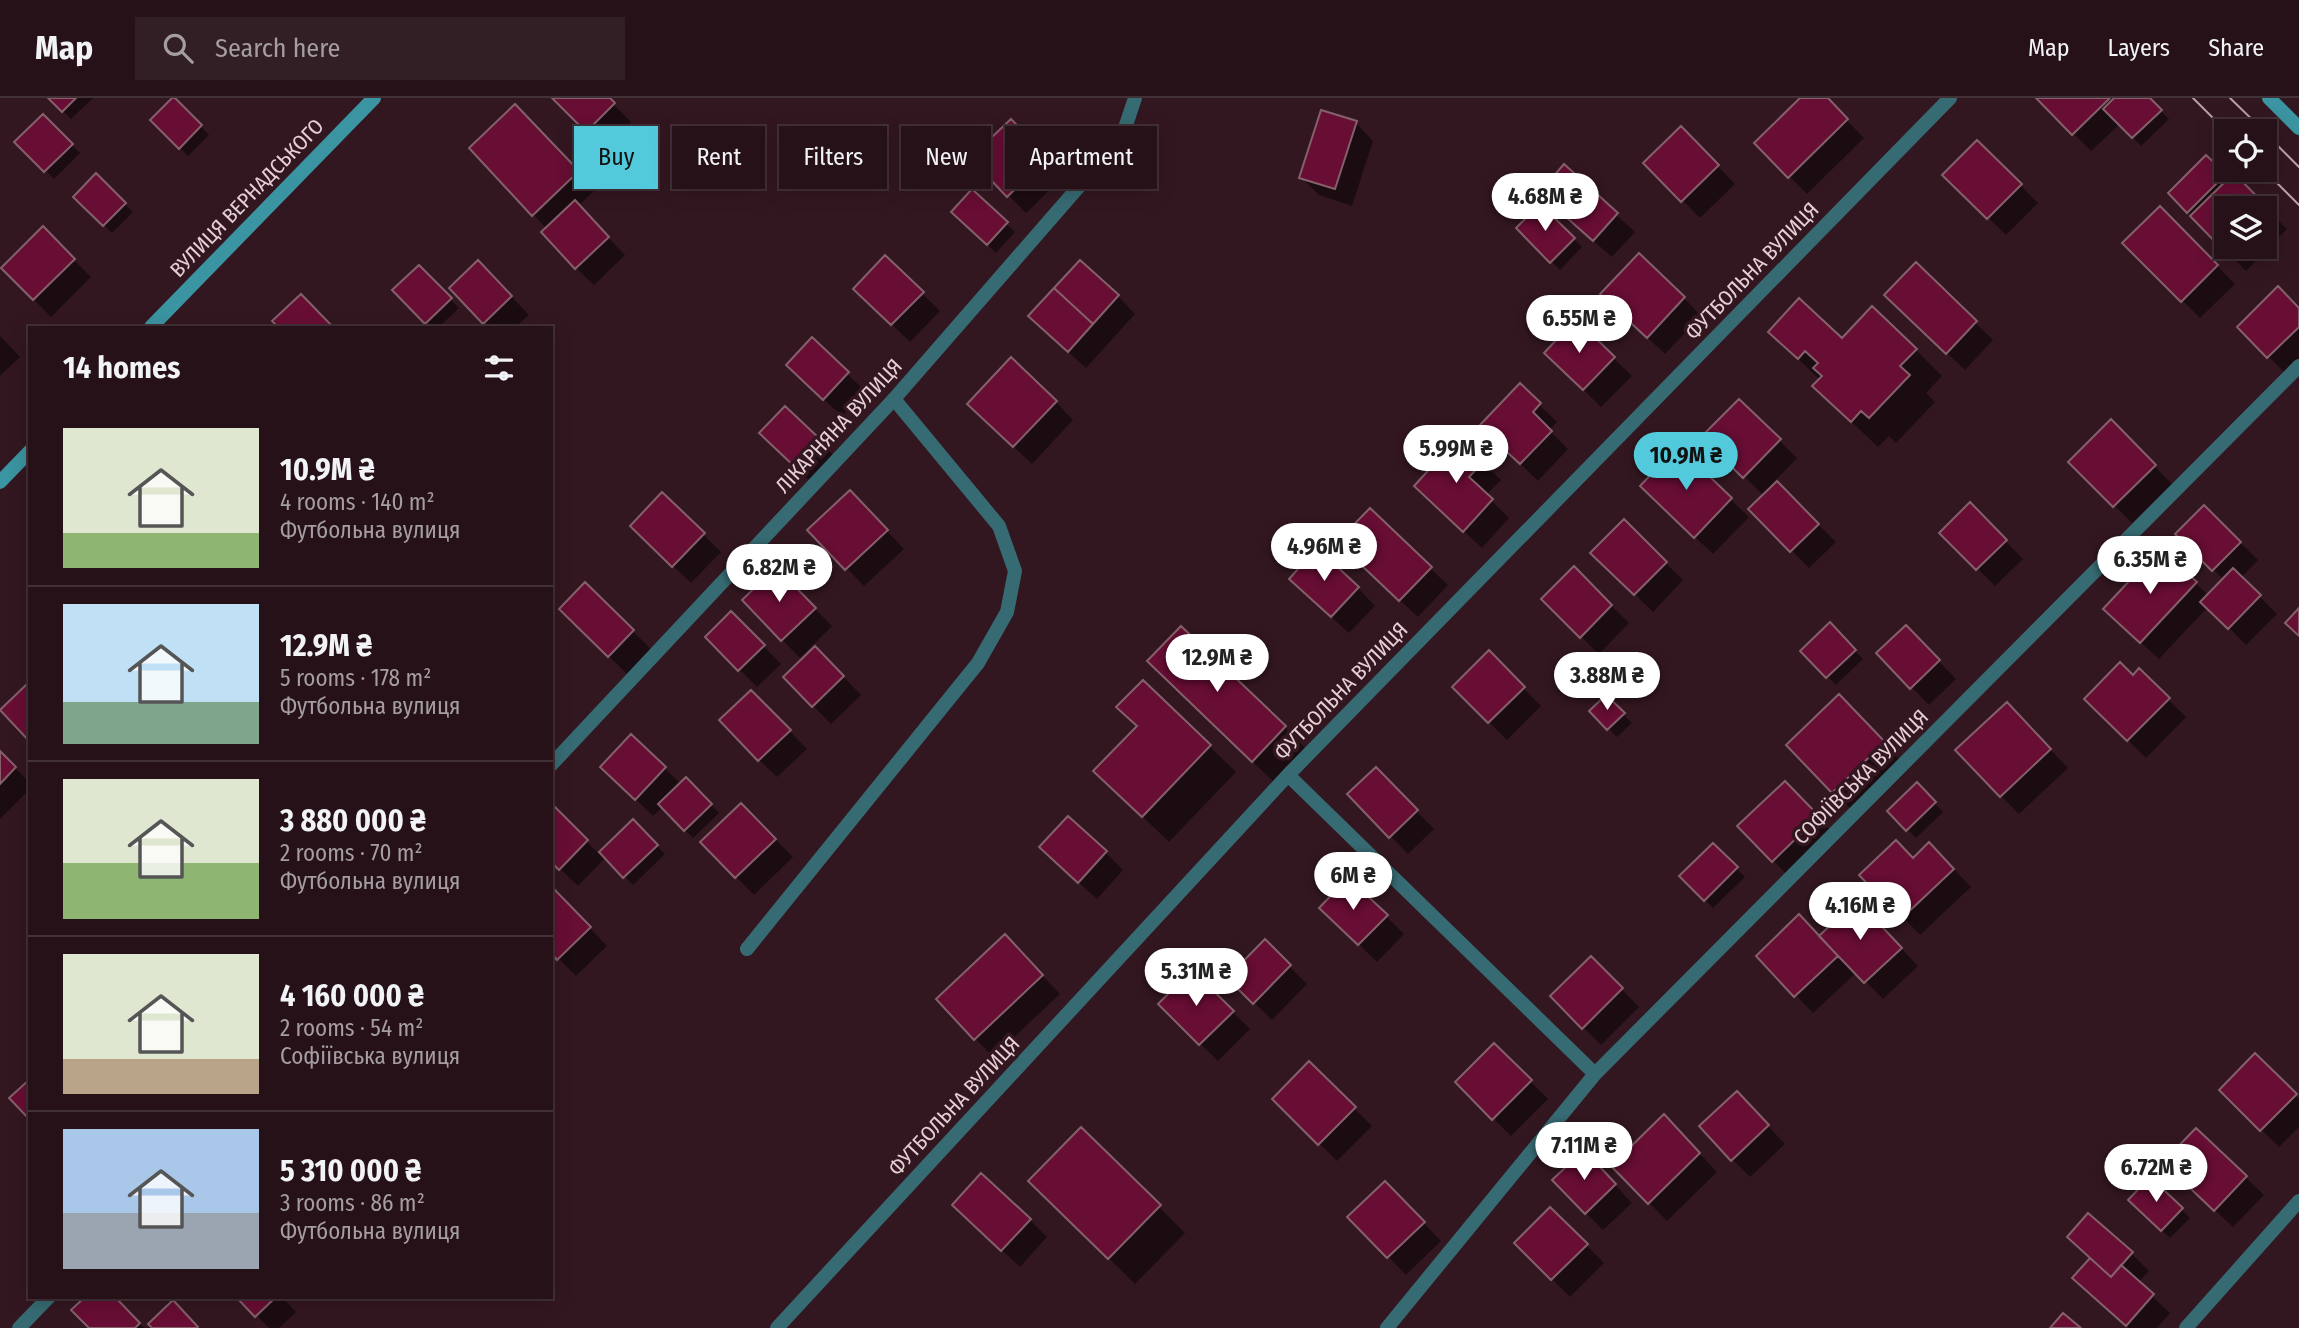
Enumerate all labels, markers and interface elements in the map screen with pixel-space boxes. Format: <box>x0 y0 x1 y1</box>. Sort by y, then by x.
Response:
search box <box>135 17 625 80</box>
text: Map <box>35 28 93 68</box>
icon: search <box>159 29 197 67</box>
text: Search here <box>215 33 340 64</box>
text: Map <box>2028 34 2070 62</box>
text: Layers <box>2108 34 2170 62</box>
text: Share <box>2208 34 2264 62</box>
street label: ВУЛИЦЯ ВЕРНАДСЬКОГО <box>165 113 329 283</box>
map controls <box>2214 119 2277 259</box>
button: locate <box>2214 119 2277 182</box>
chip: Buy <box>574 126 658 189</box>
chip: Rent <box>672 126 765 189</box>
chip: Filters <box>779 126 887 189</box>
chip: New <box>901 126 991 189</box>
chip: Apartment <box>1005 126 1157 189</box>
pin: 4.68M ₴ <box>1480 174 1610 233</box>
text: 4.68M ₴ <box>1508 182 1582 210</box>
button: layers <box>2214 196 2277 259</box>
street label: ФУТБОЛЬНА ВУЛИЦЯ <box>1680 197 1824 345</box>
pin: 6.55M ₴ <box>1514 296 1644 355</box>
text: 6.55M ₴ <box>1542 304 1616 332</box>
icon: filters <box>480 349 518 387</box>
text: 14 homes <box>63 350 180 386</box>
street label: ЛІКАРНЯНА ВУЛИЦЯ <box>770 353 908 499</box>
pin: 5.99M ₴ <box>1391 426 1521 485</box>
pin: 10.9M ₴ <box>1621 432 1751 492</box>
text: 5.99M ₴ <box>1419 434 1493 462</box>
text: 10.9M ₴ <box>1650 441 1722 469</box>
text: 10.9M ₴ <box>280 452 375 488</box>
icon: home <box>119 456 203 540</box>
text: 4 rooms · 140 m² <box>280 488 435 516</box>
text: Футбольна вулиця <box>280 516 461 544</box>
pin: 4.96M ₴ <box>1259 524 1389 583</box>
text: 4.96M ₴ <box>1287 532 1361 560</box>
pin: 6.35M ₴ <box>2085 536 2215 596</box>
pin: 6.82M ₴ <box>714 545 844 604</box>
text: 6.35M ₴ <box>2113 545 2187 573</box>
text: 6.82M ₴ <box>742 553 816 581</box>
street label: ФУТБОЛЬНА ВУЛИЦЯ <box>1269 617 1413 765</box>
text: 12.9M ₴ <box>280 628 372 664</box>
icon: home <box>119 632 203 716</box>
pin: 12.9M ₴ <box>1152 634 1282 694</box>
text: 12.9M ₴ <box>1182 643 1252 671</box>
pin: 3.88M ₴ <box>1542 652 1672 712</box>
text: 3.88M ₴ <box>1570 661 1644 689</box>
text: 5 rooms · 178 m² <box>280 664 431 692</box>
text: Футбольна вулиця <box>280 692 461 720</box>
street label: СОФІЇВСЬКА ВУЛИЦЯ <box>1788 704 1934 850</box>
text: 3 880 000 ₴ <box>280 803 426 839</box>
icon: home <box>119 807 203 891</box>
text: 2 rooms · 70 m² <box>280 839 423 867</box>
pin: 6M ₴ <box>1312 852 1394 912</box>
text: 6M ₴ <box>1330 861 1376 889</box>
text: Футбольна вулиця <box>280 867 461 895</box>
pin: 4.16M ₴ <box>1795 882 1925 942</box>
text: 4.16M ₴ <box>1825 891 1895 919</box>
pin: 5.31M ₴ <box>1131 948 1261 1008</box>
text: 5.31M ₴ <box>1161 957 1231 985</box>
text: 4 160 000 ₴ <box>280 978 424 1014</box>
icon: home <box>119 982 203 1066</box>
text: 2 rooms · 54 m² <box>280 1014 423 1042</box>
street label: ФУТБОЛЬНА ВУЛИЦЯ <box>883 1031 1025 1181</box>
text: Софіївська вулиця <box>280 1042 460 1070</box>
pin: 7.11M ₴ <box>1519 1122 1649 1182</box>
text: 7.11M ₴ <box>1551 1131 1617 1159</box>
pin: 6.72M ₴ <box>2091 1144 2221 1204</box>
text: 5 310 000 ₴ <box>280 1153 421 1189</box>
text: 6.72M ₴ <box>2120 1153 2192 1181</box>
icon: home <box>119 1157 203 1241</box>
text: 3 rooms · 86 m² <box>280 1189 425 1217</box>
text: Футбольна вулиця <box>280 1217 461 1245</box>

